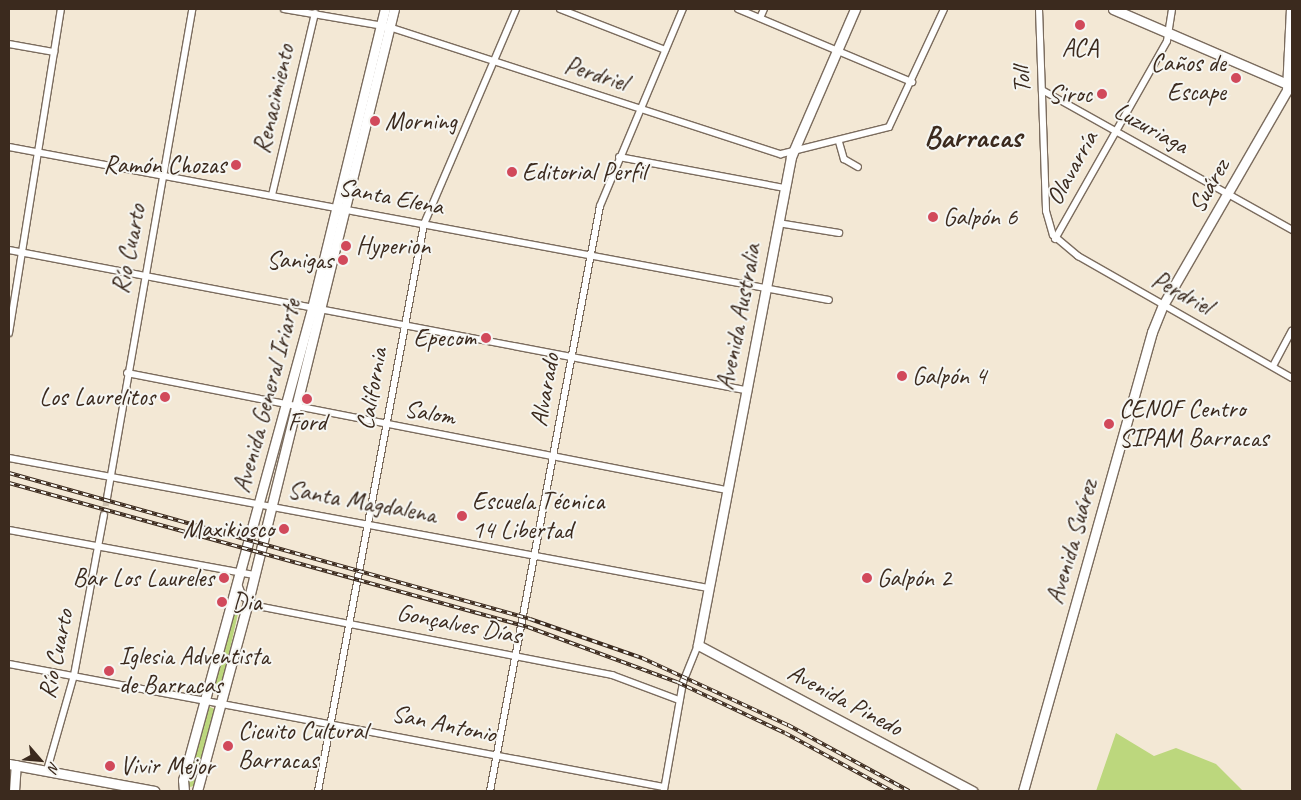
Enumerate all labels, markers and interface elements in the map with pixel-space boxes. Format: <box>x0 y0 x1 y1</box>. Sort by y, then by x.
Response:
marker: ACA <box>1074 19 1086 31</box>
place label: ACA <box>1062 33 1098 63</box>
street label: Renacimiento <box>247 41 301 157</box>
place label: Caños de Escape <box>1151 49 1226 108</box>
street label: Perdriel <box>561 50 631 98</box>
street label: Toll <box>1007 66 1037 94</box>
marker: Caños de Escape <box>1230 72 1242 84</box>
place label: Siroc <box>1048 79 1092 109</box>
marker: Siroc <box>1096 88 1108 100</box>
street label: Luzuriaga <box>1109 95 1193 161</box>
place label: Morning <box>385 106 457 136</box>
marker: Morning <box>369 115 381 127</box>
district label: Barracas <box>924 119 1022 155</box>
street label: Olavarría <box>1040 126 1104 210</box>
place label: Ramón Chozas <box>103 150 226 180</box>
street label: Suárez <box>1182 154 1236 218</box>
place label: Editorial Perfil <box>522 157 646 187</box>
marker: Ramón Chozas <box>230 159 242 171</box>
marker: Editorial Perfil <box>506 166 518 178</box>
street label: Santa Elena <box>336 172 446 222</box>
street label: Río Cuarto <box>106 202 152 296</box>
place label: Galpón 6 <box>943 202 1017 232</box>
marker: Galpón 6 <box>927 211 939 223</box>
place label: Hyperion <box>356 231 430 261</box>
marker: Hyperion <box>340 240 352 252</box>
street label: Avenida Australia <box>710 241 768 393</box>
place label: Sanigas <box>267 245 333 275</box>
marker: Sanigas <box>337 254 349 266</box>
street label: Perdriel <box>1147 264 1217 322</box>
street label: Avenida General Iriarte <box>227 296 307 496</box>
place label: Epecom <box>414 323 476 353</box>
marker: Epecom <box>480 332 492 344</box>
street label: California <box>350 346 394 432</box>
street label: Alvarado <box>524 351 566 429</box>
place label: Galpón 4 <box>912 361 986 391</box>
marker: Galpón 4 <box>896 370 908 382</box>
place label: Los Laurelitos <box>38 382 155 412</box>
marker: Los Laurelitos <box>159 391 171 403</box>
marker: Ford <box>301 393 313 405</box>
street label: Salom <box>402 394 458 432</box>
place label: CENOF Centro SIPAM Barracas <box>1119 395 1268 454</box>
place label: Ford <box>288 407 326 437</box>
marker: CENOF Centro SIPAM Barracas <box>1103 418 1115 430</box>
street label: Santa Magdalena <box>285 474 439 530</box>
street label: Avenida Suárez <box>1040 476 1104 608</box>
place label: Escuela Técnica 14 Libertad <box>472 487 604 546</box>
marker: Escuela Técnica 14 Libertad <box>456 510 468 522</box>
place label: Maxikiosco <box>183 514 274 544</box>
marker: Maxikiosco <box>278 523 290 535</box>
place label: Bar Los Laureles <box>72 563 214 593</box>
place label: Galpón 2 <box>877 563 951 593</box>
marker: Bar Los Laureles <box>218 572 230 584</box>
marker: Galpón 2 <box>861 572 873 584</box>
place label: Dia <box>232 587 262 617</box>
marker: Dia <box>216 596 228 608</box>
street label: Gonçalves Días <box>394 597 524 651</box>
street label: Río Cuarto <box>32 607 80 701</box>
place label: Iglesia Adventista de Barracas <box>119 642 269 701</box>
street label: Avenida Pinedo <box>783 657 907 743</box>
marker: Iglesia Adventista de Barracas <box>103 665 115 677</box>
street label: San Antonio <box>389 698 499 750</box>
place label: Cicuito Cultural Barracas <box>238 717 367 776</box>
north arrow <box>15 735 65 785</box>
marker: Cicuito Cultural Barracas <box>222 740 234 752</box>
place label: Vivir Mejor <box>120 751 214 781</box>
text: N <box>44 759 63 775</box>
marker: Vivir Mejor <box>104 760 116 772</box>

